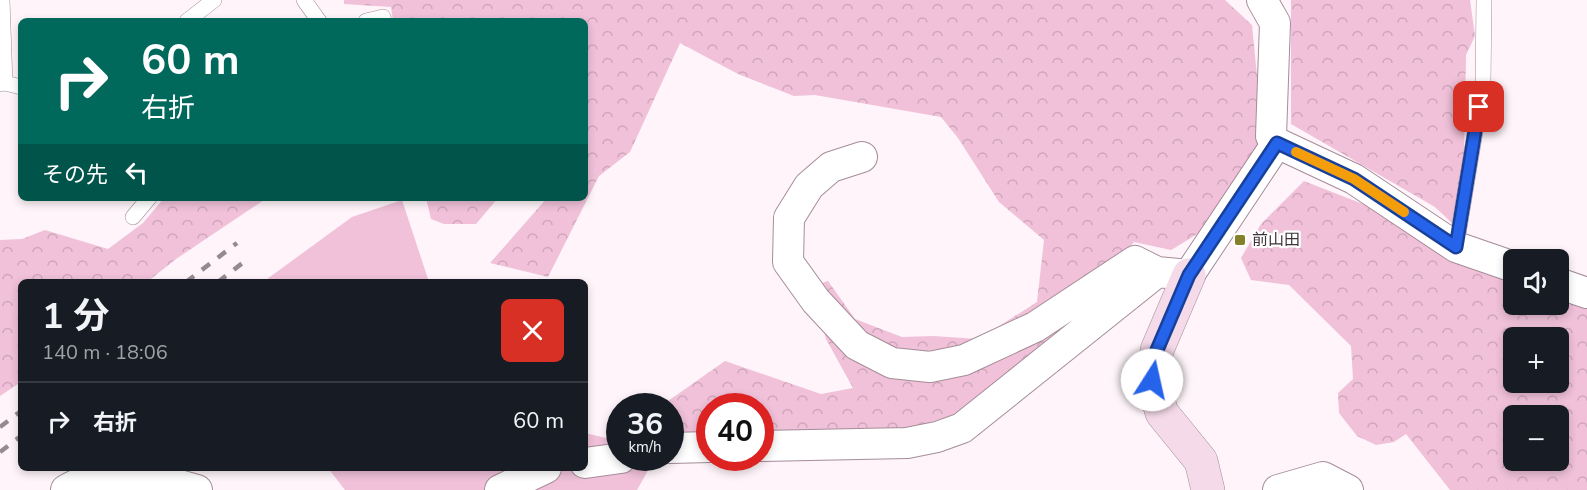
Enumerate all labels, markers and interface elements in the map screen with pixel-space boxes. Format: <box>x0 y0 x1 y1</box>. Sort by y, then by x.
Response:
text: 60 m <box>141 32 240 89</box>
icon: right <box>42 42 120 120</box>
pin <box>1453 81 1504 132</box>
text: 右折 <box>141 90 195 127</box>
icon: arrive <box>1462 90 1495 123</box>
icon: left <box>120 156 153 189</box>
text: その先 <box>42 160 108 190</box>
place label: 前山田 <box>1252 229 1300 251</box>
marker: 前山田 <box>1233 233 1247 247</box>
map controls <box>1503 249 1569 471</box>
button: sound <box>1503 249 1569 315</box>
text: 1 分 <box>42 292 109 341</box>
button: close <box>501 299 564 362</box>
button: + <box>1503 327 1569 393</box>
text: 140 m · 18:06 <box>42 339 168 366</box>
position arrow <box>1120 348 1184 412</box>
speed limit sign: 40 <box>696 393 774 471</box>
text: 36 <box>627 404 663 445</box>
icon: right <box>42 405 75 438</box>
button: − <box>1503 405 1569 471</box>
text: 60 m <box>513 406 564 436</box>
text: 右折 <box>93 408 137 438</box>
text: km/h <box>628 437 662 457</box>

